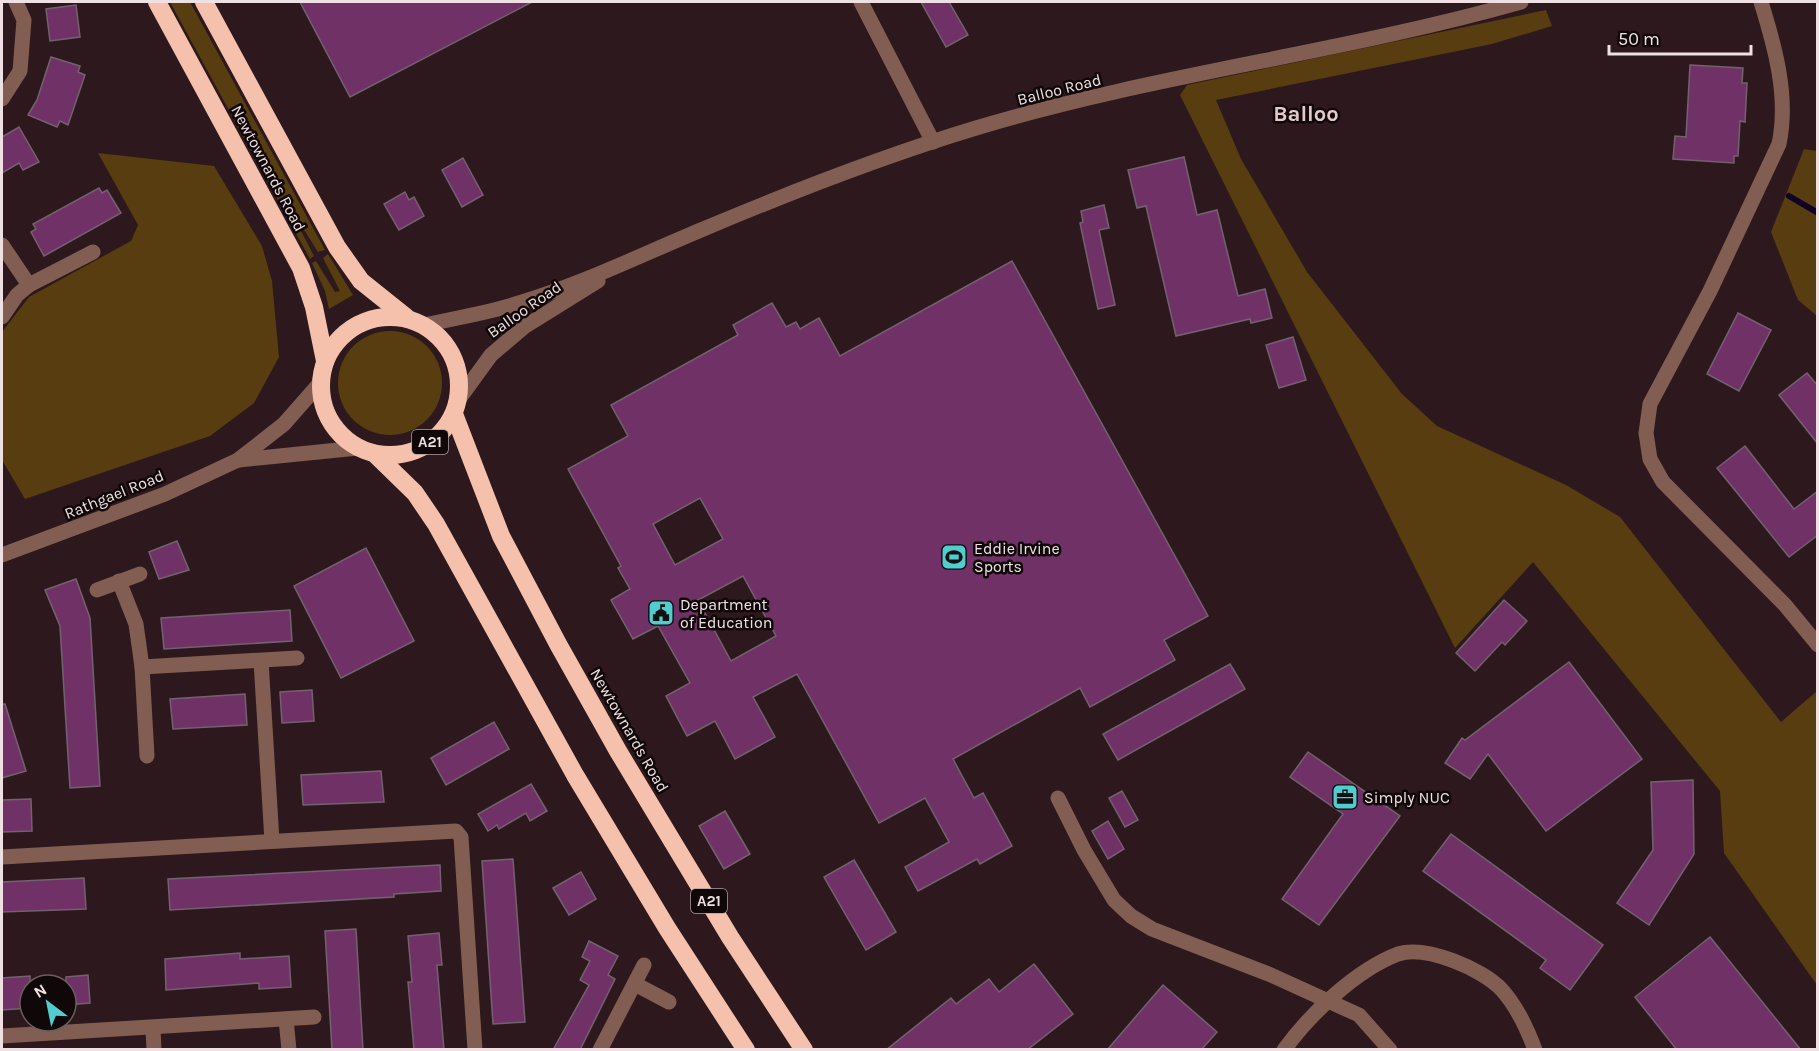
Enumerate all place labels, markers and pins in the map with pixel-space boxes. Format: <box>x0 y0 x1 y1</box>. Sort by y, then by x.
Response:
place label: Eddie Irvine Sports <box>974 539 1060 576</box>
sports icon: Eddie Irvine Sports <box>939 542 969 572</box>
place label: Department of Education <box>680 595 772 632</box>
public building icon: Department of Education <box>646 598 676 628</box>
office icon: Simply NUC <box>1330 782 1360 812</box>
place label: Simply NUC <box>1364 788 1450 807</box>

